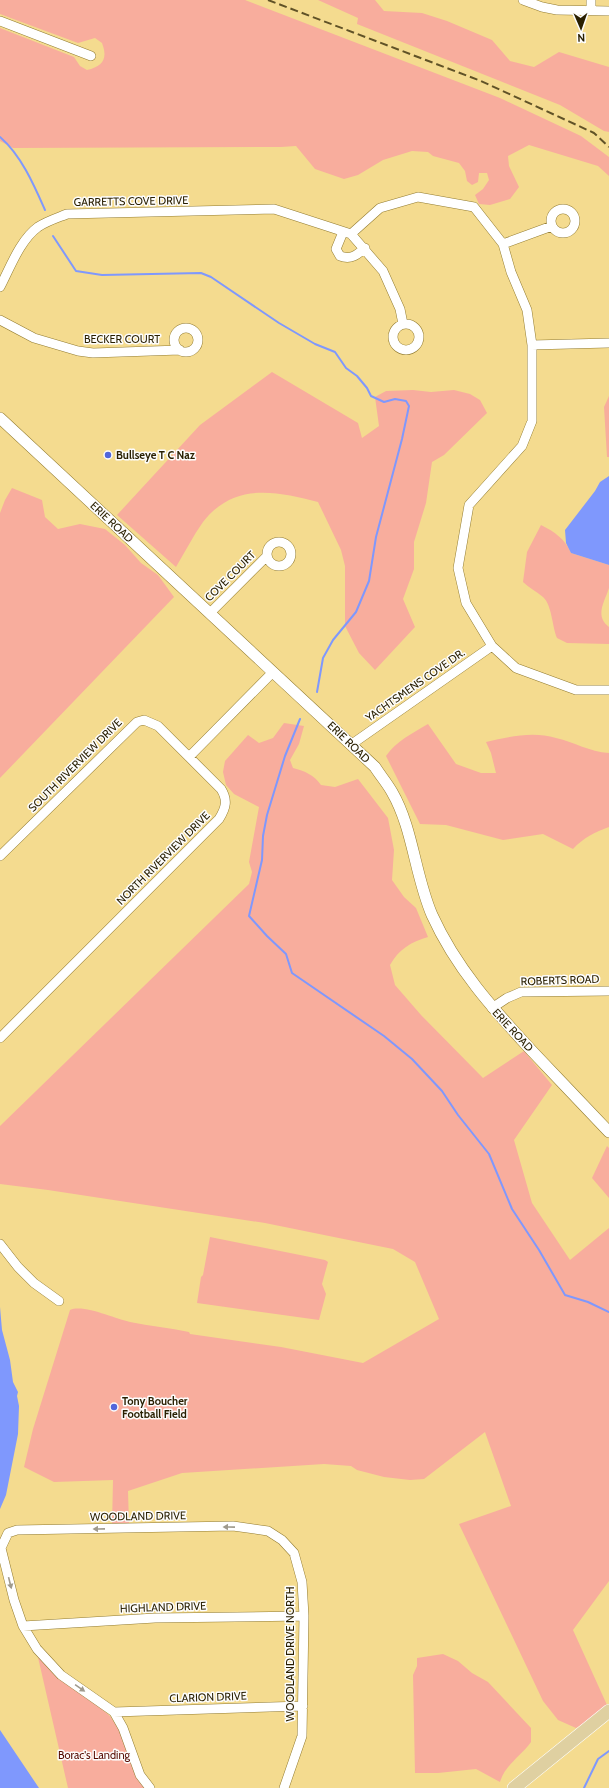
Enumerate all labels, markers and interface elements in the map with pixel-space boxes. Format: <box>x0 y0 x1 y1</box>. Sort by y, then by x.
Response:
north arrow <box>561 8 601 48</box>
text: N <box>577 31 585 45</box>
street label: GARRETTS COVE DRIVE <box>74 193 188 209</box>
street label: BECKER COURT <box>84 332 160 346</box>
place label: Bullseye T C Naz <box>116 448 196 462</box>
marker: Bullseye T C Naz <box>103 450 113 460</box>
street label: ERIE ROAD <box>88 499 136 545</box>
street label: COVE COURT <box>202 548 258 604</box>
street label: YACHTSMENS COVE DR. <box>362 645 467 725</box>
street label: SOUTH RIVERVIEW DRIVE <box>25 715 125 815</box>
street label: ERIE ROAD <box>325 718 373 766</box>
street label: NORTH RIVERVIEW DRIVE <box>113 808 213 908</box>
street label: ROBERTS ROAD <box>520 972 600 988</box>
street label: ERIE ROAD <box>490 1006 536 1054</box>
place label: Tony Boucher Football Field <box>122 1394 188 1421</box>
marker: Tony Boucher Football Field <box>109 1402 119 1412</box>
street label: WOODLAND DRIVE <box>90 1508 186 1524</box>
one-way arrow <box>223 1523 235 1530</box>
one-way arrow <box>92 1526 105 1532</box>
one-way arrow <box>8 1577 14 1590</box>
street label: WOODLAND DRIVE NORTH <box>283 1587 297 1721</box>
street label: HIGHLAND DRIVE <box>120 1598 206 1616</box>
one-way arrow <box>75 1684 85 1692</box>
street label: CLARION DRIVE <box>169 1689 247 1705</box>
park label: Borac's Landing <box>58 1748 131 1762</box>

